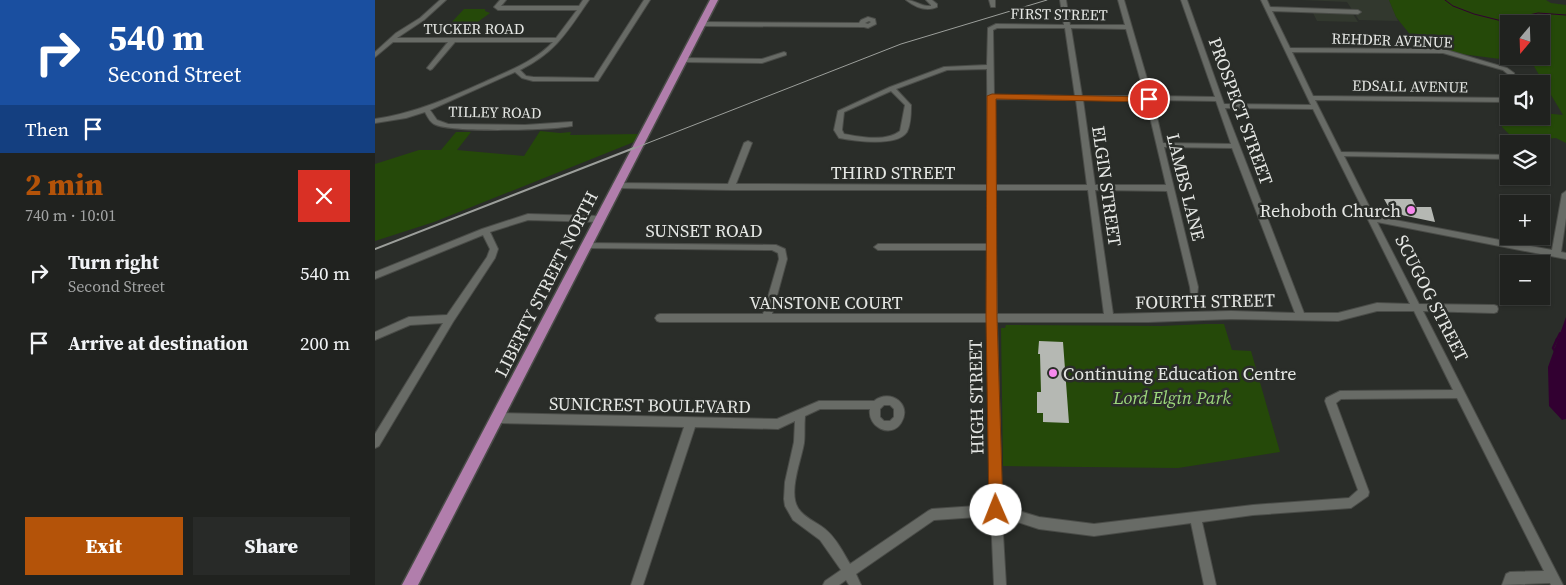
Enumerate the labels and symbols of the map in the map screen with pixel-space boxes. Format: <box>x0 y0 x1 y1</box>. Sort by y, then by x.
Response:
street label: FIRST STREET <box>1010 3 1108 25</box>
north arrow <box>1500 15 1550 65</box>
street label: TUCKER ROAD <box>423 18 525 39</box>
street label: REHDER AVENUE <box>1331 27 1453 53</box>
street label: PROSPECT STREET <box>1203 34 1279 188</box>
street label: EDSALL AVENUE <box>1352 74 1468 98</box>
pin <box>1128 78 1170 120</box>
street label: TILLEY ROAD <box>448 101 542 123</box>
street label: ELGIN STREET <box>1086 124 1128 248</box>
street label: LAMBS LANE <box>1161 131 1211 243</box>
street label: THIRD STREET <box>831 160 955 185</box>
street label: LIBERTY STREET NORTH <box>488 187 604 381</box>
place label: Rehoboth Church <box>1260 198 1401 223</box>
marker: Rehoboth Church <box>1405 204 1417 216</box>
street label: SUNSET ROAD <box>645 218 763 243</box>
street label: SCUGOG STREET <box>1389 230 1475 366</box>
street label: FOURTH STREET <box>1135 287 1275 315</box>
street label: VANSTONE COURT <box>749 290 903 315</box>
street label: HIGH STREET <box>962 339 990 455</box>
place label: Continuing Education Centre <box>1063 361 1297 386</box>
marker: Continuing Education Centre <box>1047 367 1059 379</box>
park label: Lord Elgin Park <box>1112 385 1231 410</box>
street label: SUNICREST BOULEVARD <box>549 391 751 419</box>
position arrow <box>969 483 1021 535</box>

